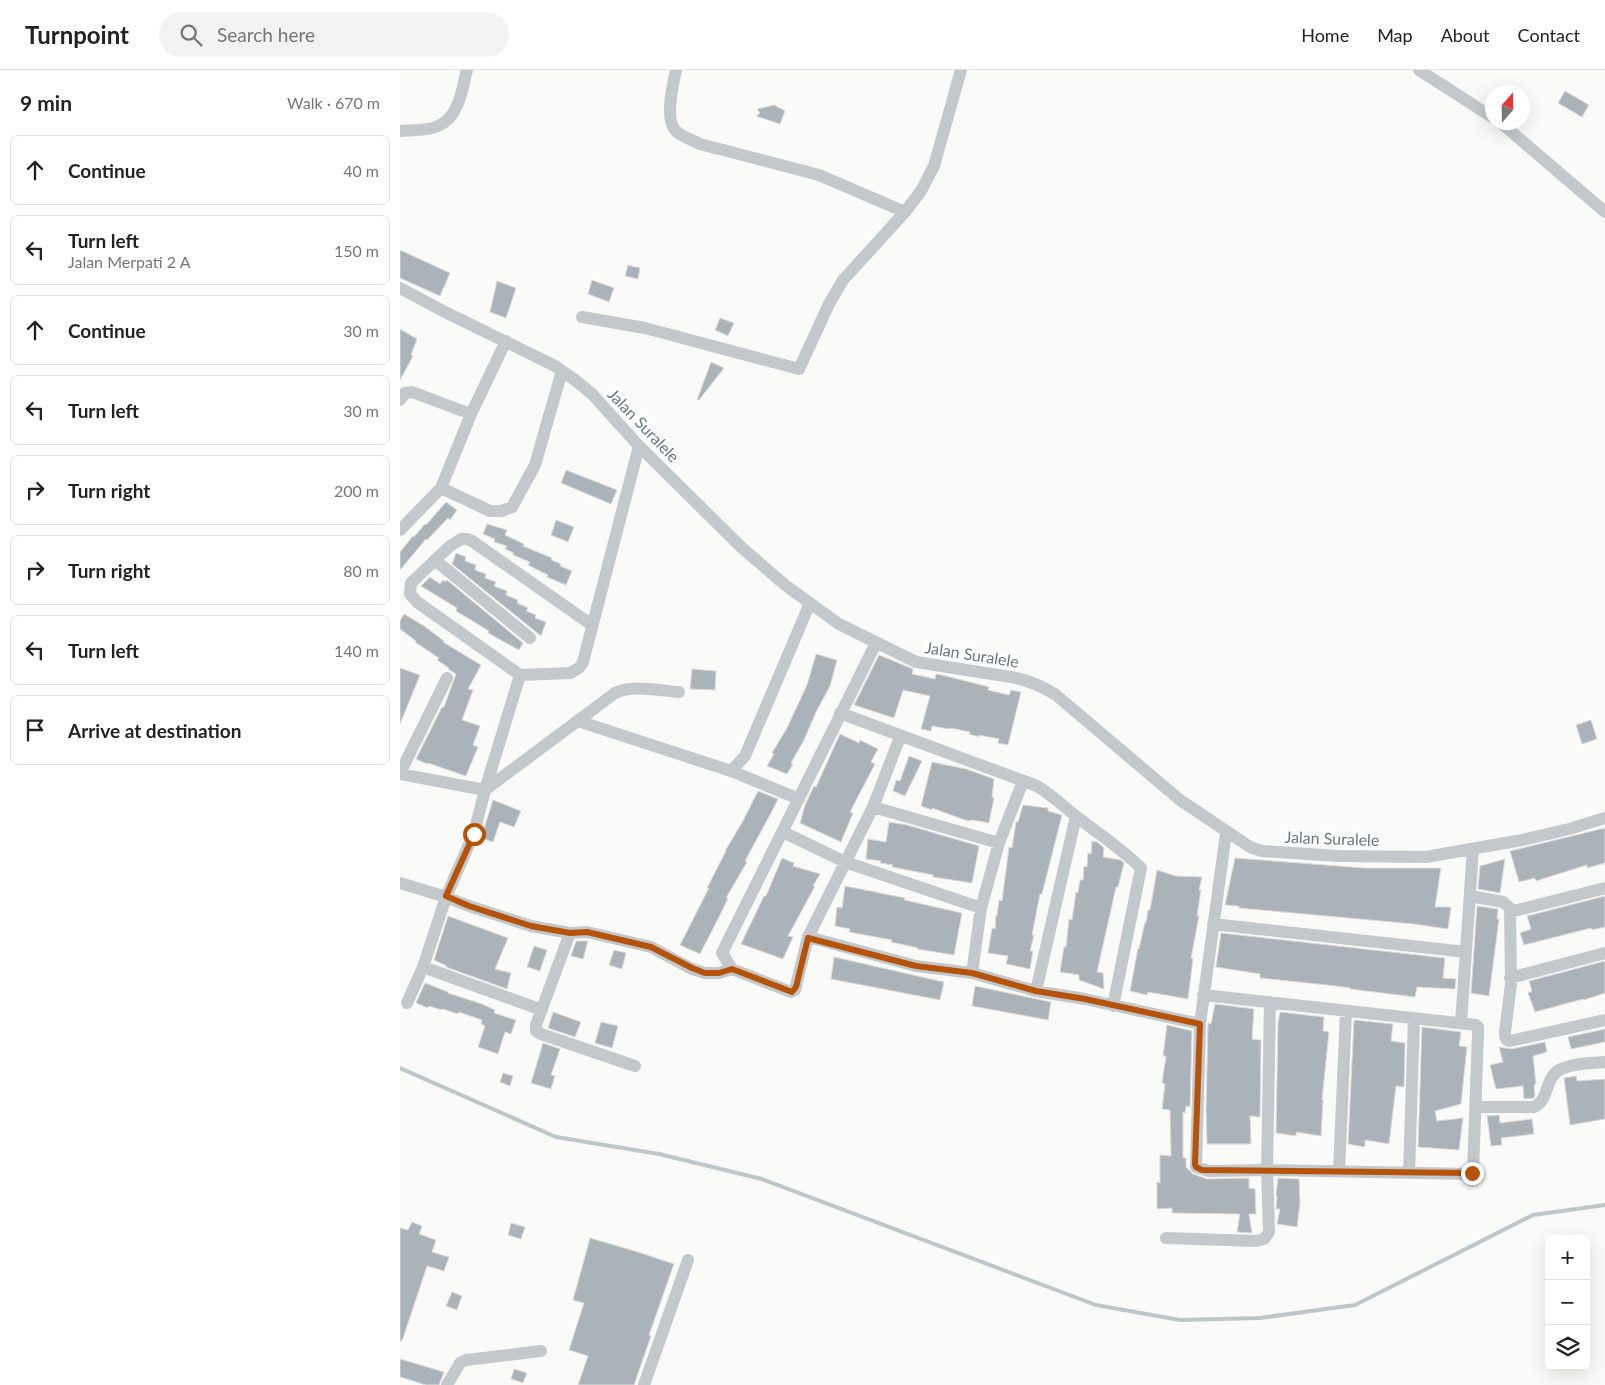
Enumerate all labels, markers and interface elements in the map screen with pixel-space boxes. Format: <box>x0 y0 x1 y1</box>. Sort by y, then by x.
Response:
search box <box>159 12 509 57</box>
text: Turnpoint <box>25 20 129 49</box>
icon: search <box>177 21 205 49</box>
text: Search here <box>217 23 315 46</box>
text: Home <box>1301 24 1349 46</box>
text: Map <box>1377 24 1413 46</box>
text: About <box>1441 24 1490 46</box>
text: Contact <box>1518 24 1580 46</box>
north arrow <box>1485 85 1530 130</box>
text: 9 min <box>20 90 72 115</box>
text: Walk · 670 m <box>287 93 380 112</box>
icon: ahead <box>21 156 49 184</box>
text: Continue <box>68 159 146 182</box>
text: 40 m <box>343 161 379 180</box>
text: Turn left <box>68 229 139 252</box>
icon: left <box>21 236 49 264</box>
text: 150 m <box>334 241 379 260</box>
text: Jalan Merpati 2 A <box>68 252 190 271</box>
icon: ahead <box>21 316 49 344</box>
text: Continue <box>68 319 146 342</box>
text: 30 m <box>343 321 379 340</box>
street label: Jalan Suralele <box>604 384 684 466</box>
icon: left <box>21 396 49 424</box>
text: Turn left <box>68 399 139 422</box>
text: 30 m <box>343 401 379 420</box>
icon: right <box>21 476 49 504</box>
text: Turn right <box>68 479 150 502</box>
text: 200 m <box>334 481 379 500</box>
icon: right <box>21 556 49 584</box>
text: Turn right <box>68 559 150 582</box>
text: 80 m <box>343 561 379 580</box>
icon: left <box>21 636 49 664</box>
street label: Jalan Suralele <box>924 637 1020 671</box>
text: Turn left <box>68 639 139 662</box>
text: 140 m <box>334 641 379 660</box>
icon: arrive <box>21 716 49 744</box>
text: Arrive at destination <box>68 719 241 742</box>
route start <box>463 823 486 846</box>
street label: Jalan Suralele <box>1284 827 1380 849</box>
route end <box>1461 1162 1484 1185</box>
map controls <box>1545 1235 1590 1370</box>
button: + <box>1545 1235 1590 1280</box>
button: − <box>1545 1280 1590 1325</box>
button: layers <box>1545 1325 1590 1370</box>

